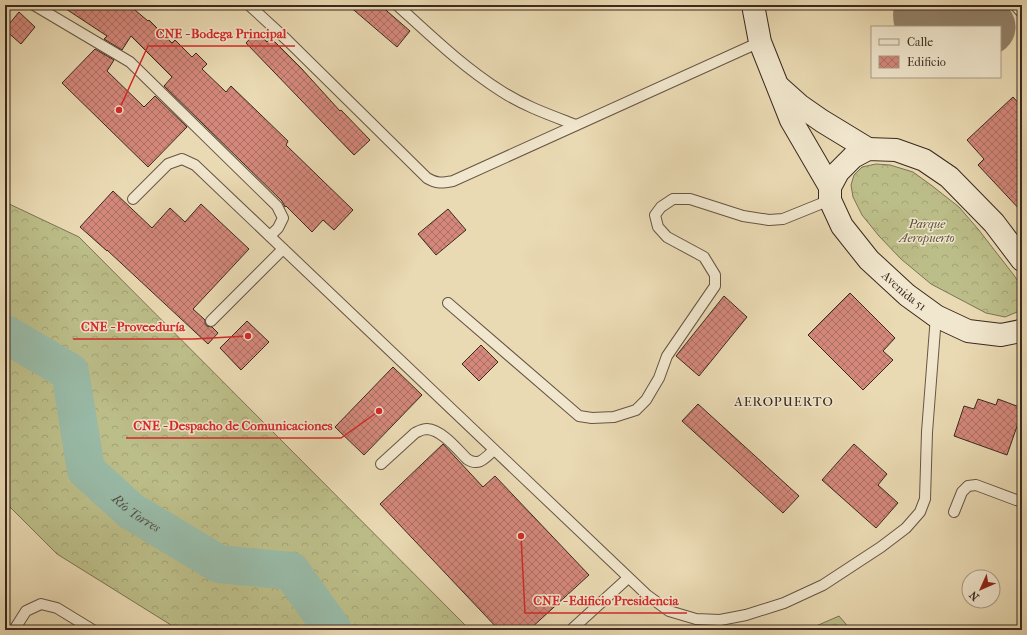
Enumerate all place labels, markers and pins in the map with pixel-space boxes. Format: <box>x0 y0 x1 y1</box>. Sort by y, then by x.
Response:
callout: CNE - Bodega Principal <box>148 21 295 46</box>
callout: CNE - Proveeduría <box>73 314 193 339</box>
callout: CNE - Despacho de Comunicaciones <box>126 413 341 438</box>
callout: CNE - Edificio Presidencia <box>525 588 687 613</box>

